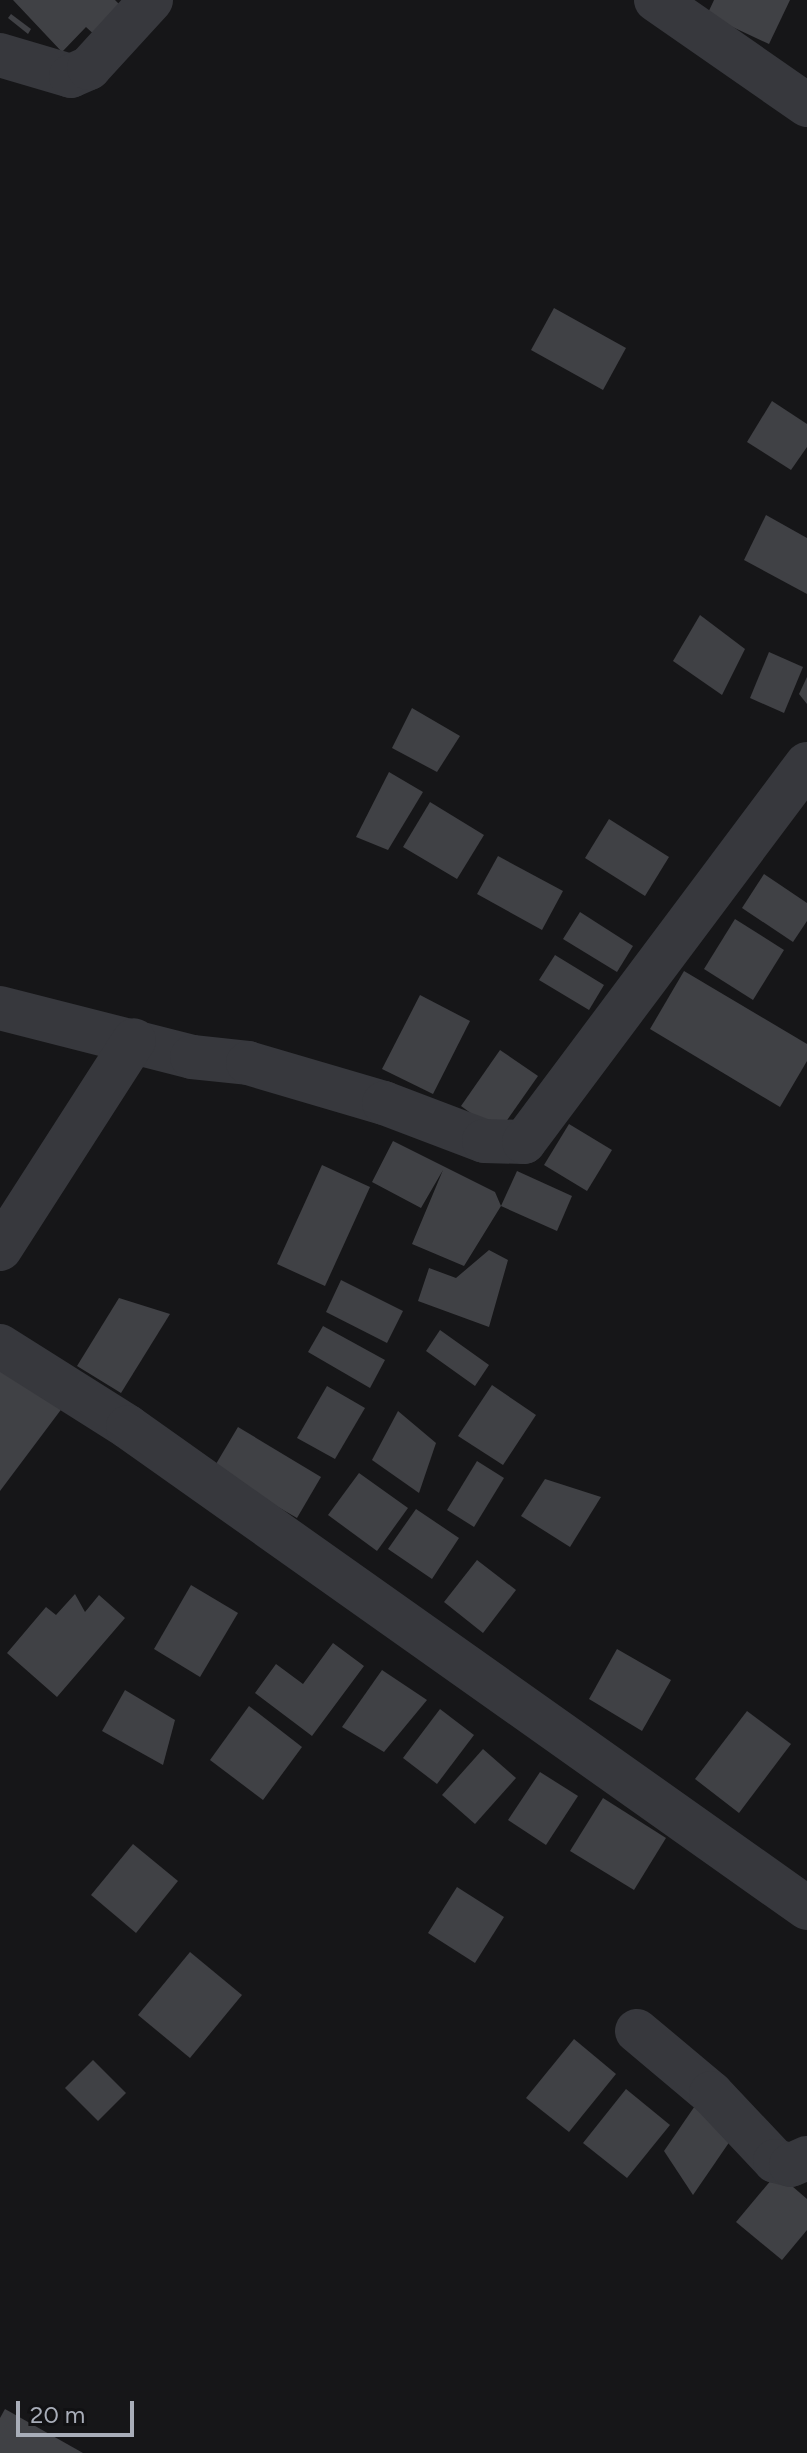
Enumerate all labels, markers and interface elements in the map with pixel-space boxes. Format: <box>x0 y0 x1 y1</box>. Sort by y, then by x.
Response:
scale bar <box>20 2385 138 2435</box>
text: 20 m <box>30 2400 85 2429</box>

